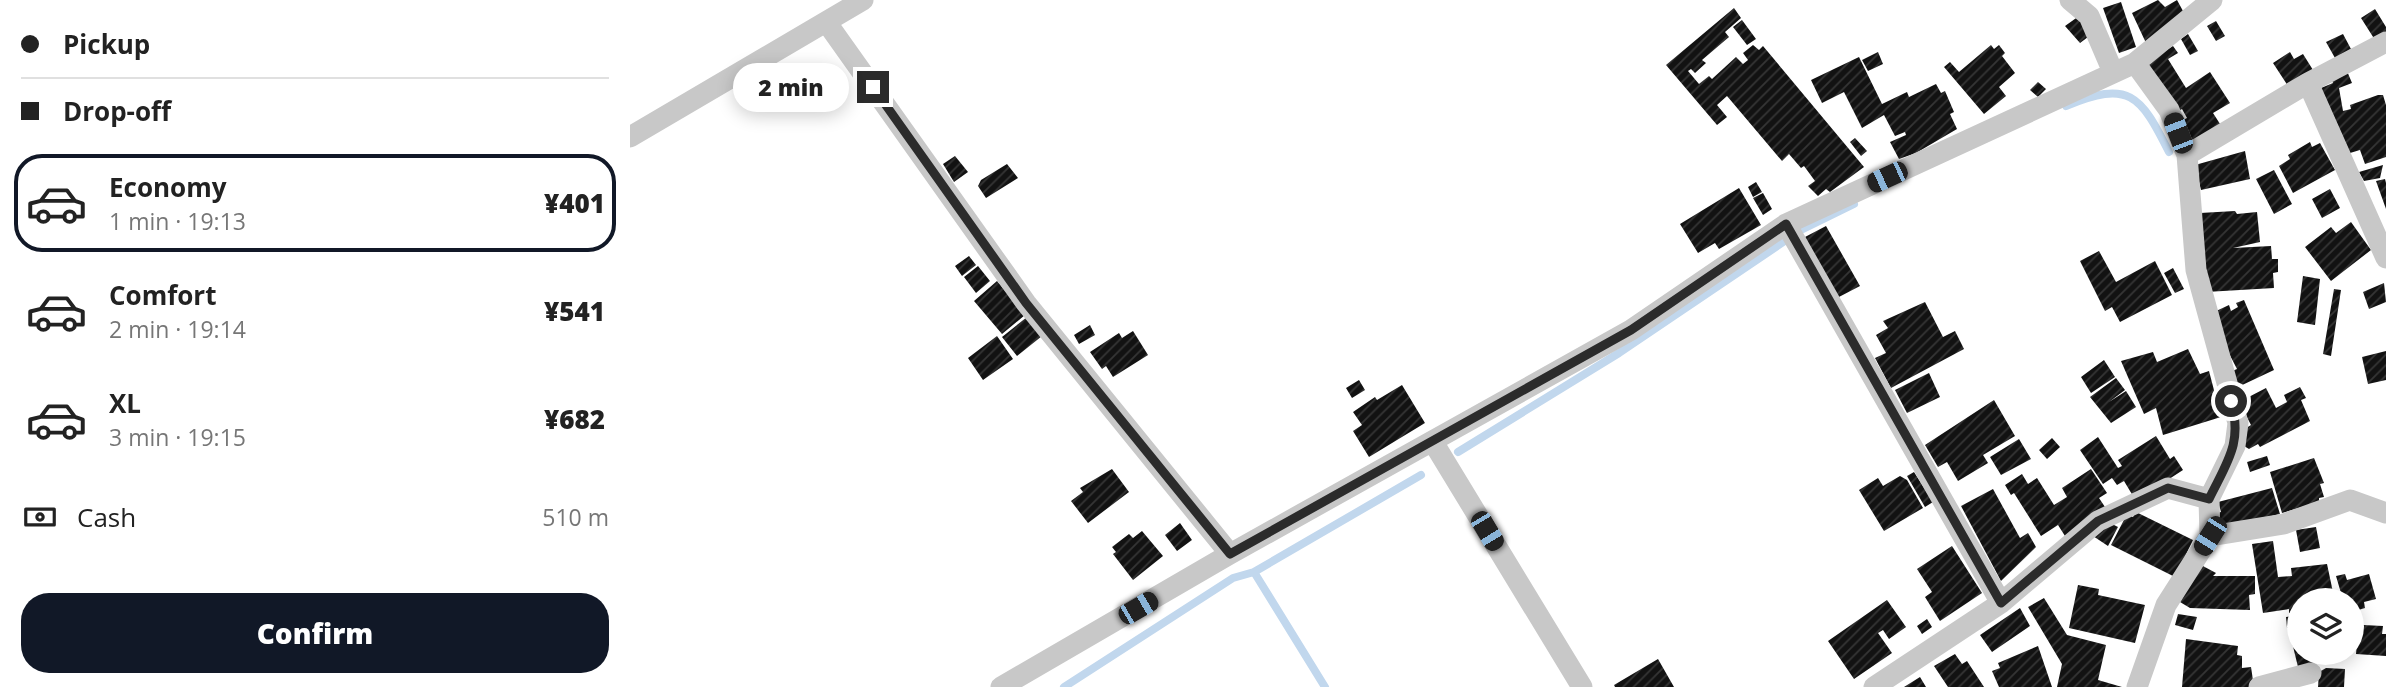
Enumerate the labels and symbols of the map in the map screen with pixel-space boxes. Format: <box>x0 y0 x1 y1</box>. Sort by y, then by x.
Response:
callout: 2 min <box>733 62 848 112</box>
route end <box>857 71 889 103</box>
car <box>2161 110 2196 156</box>
car <box>1864 159 1911 195</box>
route start <box>2215 385 2247 417</box>
car <box>1468 508 1507 554</box>
car <box>2190 513 2231 559</box>
car <box>1115 588 1162 628</box>

